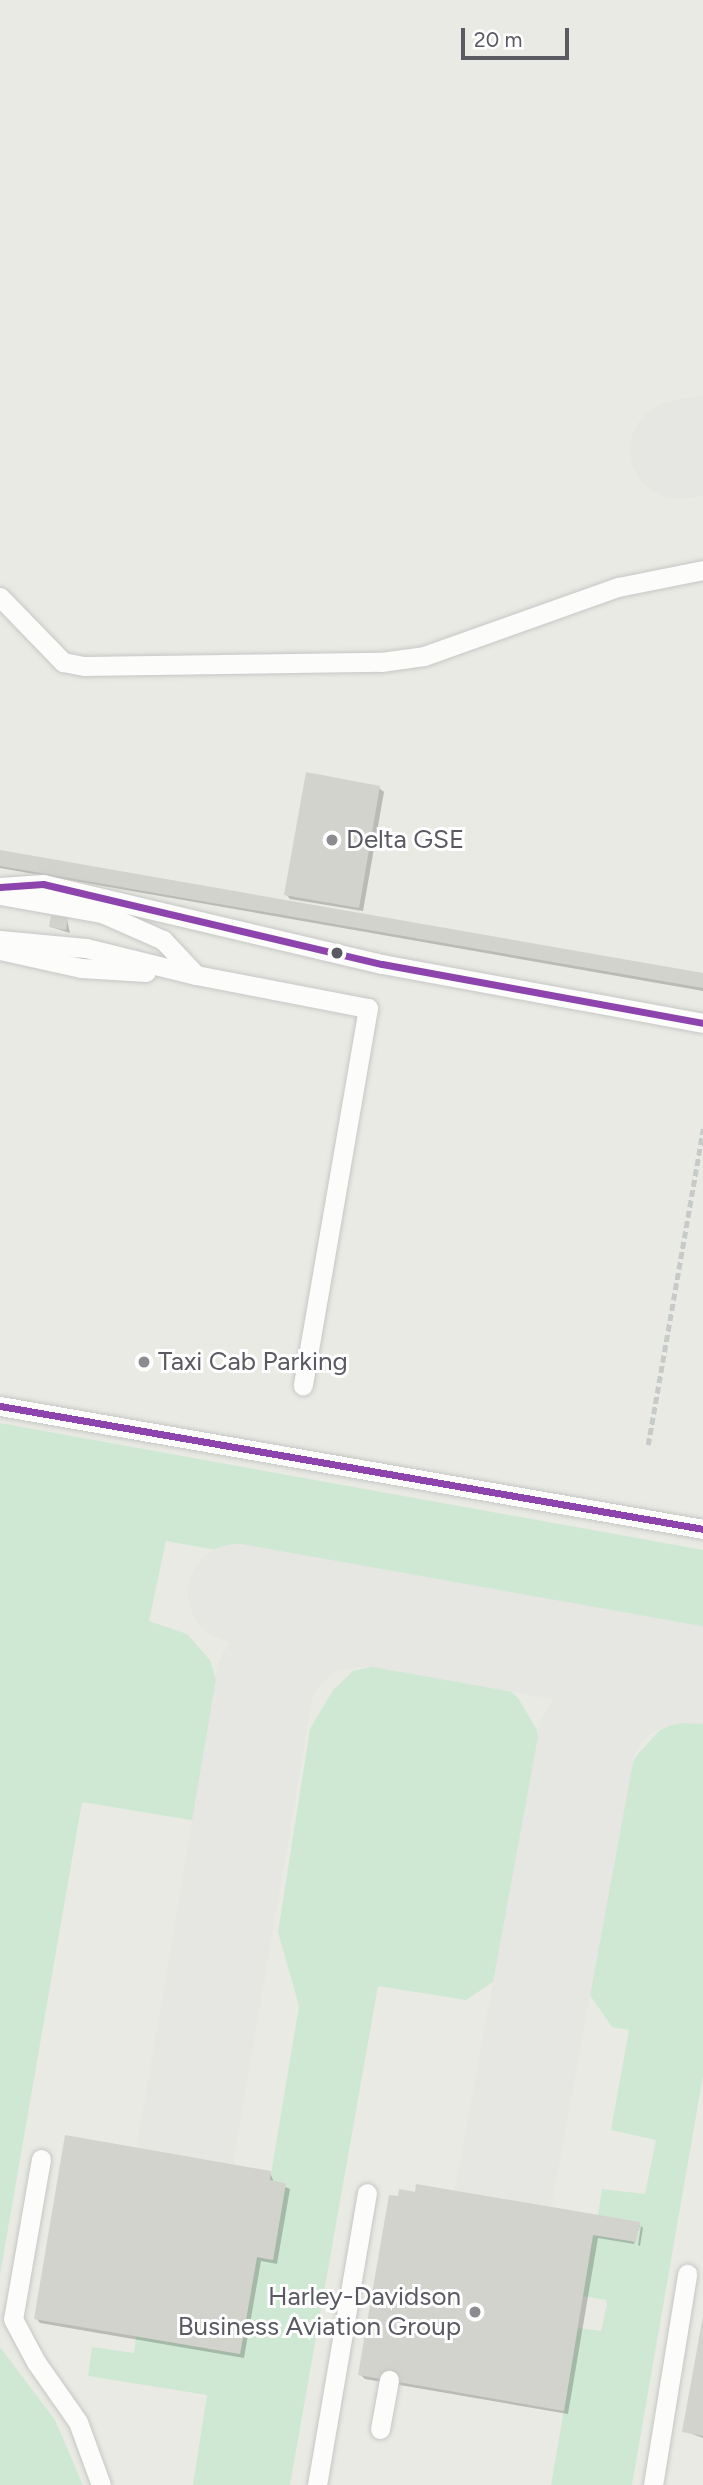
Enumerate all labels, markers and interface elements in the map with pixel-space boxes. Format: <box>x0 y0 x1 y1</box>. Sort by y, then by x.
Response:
scale bar <box>465 14 574 58</box>
text: 20 m <box>474 27 522 52</box>
place label: Delta GSE <box>346 824 464 856</box>
marker: Delta GSE <box>324 832 340 848</box>
unlabelled marker <box>330 946 344 960</box>
place label: Taxi Cab Parking <box>158 1346 348 1378</box>
marker: Taxi Cab Parking <box>136 1354 152 1370</box>
place label: Harley-Davidson Business Aviation Group <box>178 2281 461 2342</box>
marker: Harley-Davidson Business Aviation Group <box>467 2304 483 2320</box>

